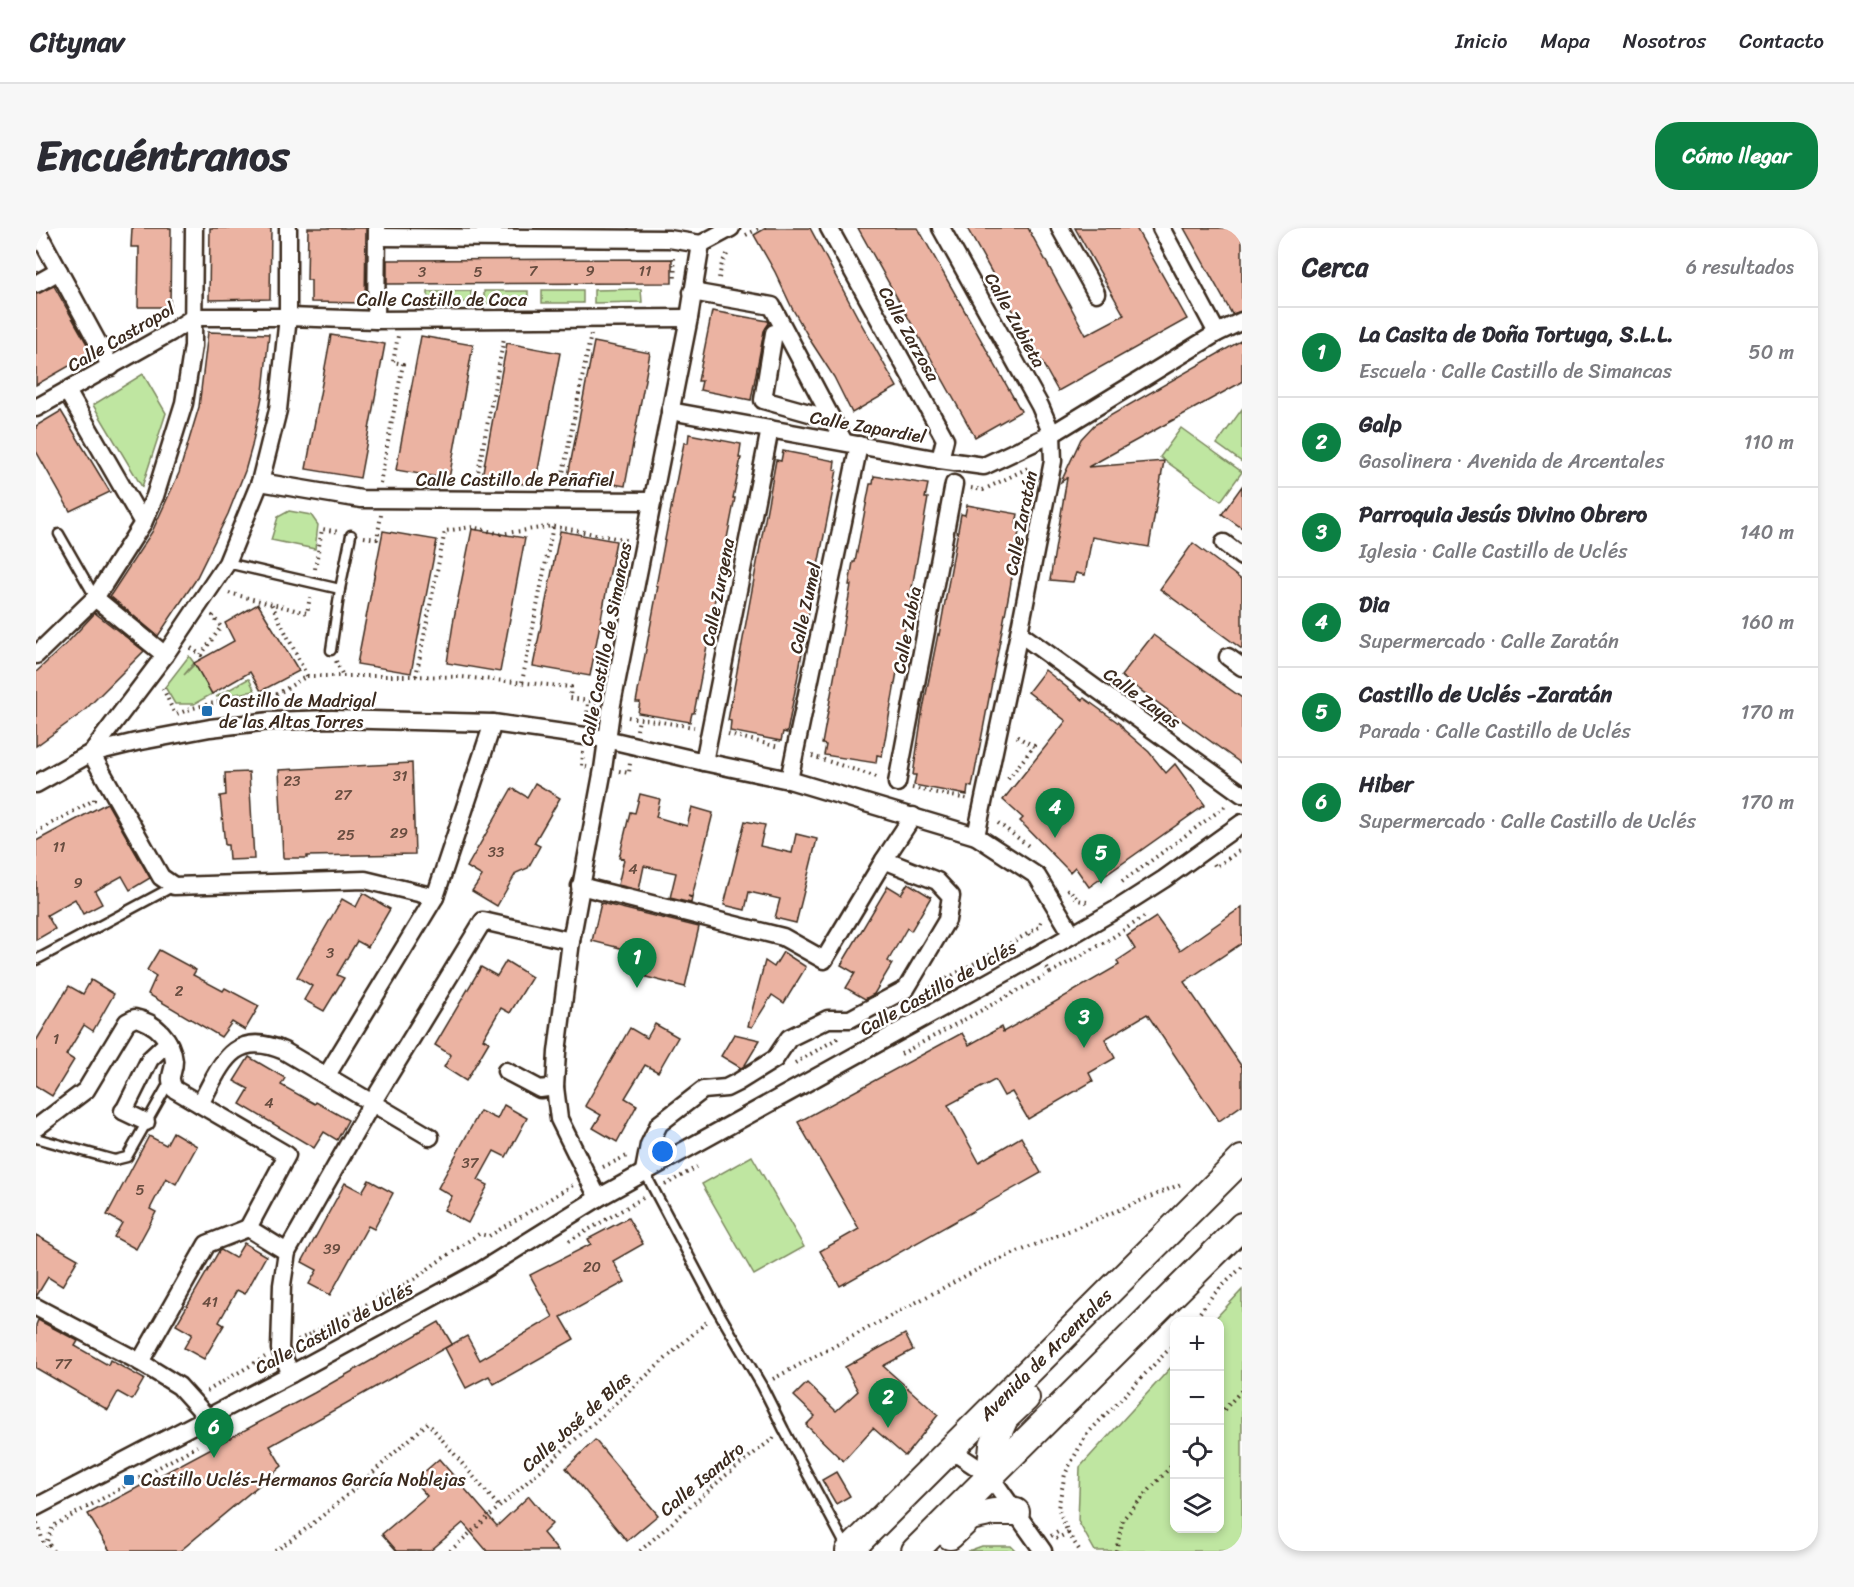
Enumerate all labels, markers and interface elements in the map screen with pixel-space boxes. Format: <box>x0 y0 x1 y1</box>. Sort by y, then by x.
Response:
text: Citynav <box>30 17 124 66</box>
text: Inicio <box>1455 22 1507 60</box>
text: Mapa <box>1540 22 1590 60</box>
text: Nosotros <box>1623 22 1706 60</box>
text: Contacto <box>1739 22 1824 60</box>
text: Encuéntranos <box>36 119 289 193</box>
button: Cómo llegar <box>1655 122 1818 190</box>
text: Cerca <box>1302 244 1368 290</box>
text: 6 resultados <box>1686 250 1794 285</box>
house number: 7 <box>529 258 539 284</box>
house number: 9 <box>585 258 595 284</box>
house number: 11 <box>639 258 651 284</box>
house number: 3 <box>418 259 426 285</box>
house number: 5 <box>473 259 483 285</box>
street label: Calle Zubieta <box>975 266 1055 374</box>
street label: Calle Zarzosa <box>869 280 949 389</box>
street label: Calle Castillo de Coca <box>357 284 528 316</box>
street label: Calle Castropol <box>61 293 182 381</box>
text: La Casita de Doña Tortuga, S.L.L. <box>1359 315 1674 354</box>
text: 1 <box>1317 335 1326 370</box>
text: 50 m <box>1749 335 1794 370</box>
text: Escuela · Calle Castillo de Simancas <box>1359 354 1672 389</box>
street label: Calle Zapardiel <box>808 401 929 453</box>
text: Galp <box>1359 405 1402 444</box>
text: 2 <box>1316 425 1327 460</box>
text: 110 m <box>1744 425 1794 460</box>
text: Gasolinera · Avenida de Arcentales <box>1359 444 1664 479</box>
street label: Calle Castillo de Peñafiel <box>416 464 615 496</box>
street label: Calle Zaratán <box>995 468 1047 578</box>
text: Parroquia Jesús Divino Obrero <box>1359 495 1647 534</box>
text: 3 <box>1316 515 1327 550</box>
text: 140 m <box>1740 515 1794 550</box>
text: Iglesia · Calle Castillo de Uclés <box>1359 534 1627 569</box>
street label: Calle Zurgena <box>692 535 744 649</box>
street label: Calle Castillo de Simancas <box>571 539 642 749</box>
street label: Calle Zumel <box>780 558 830 657</box>
street label: Calle Zubía <box>883 584 931 676</box>
text: Dia <box>1359 585 1389 624</box>
text: 4 <box>1315 605 1328 640</box>
text: 160 m <box>1741 605 1794 640</box>
text: Supermercado · Calle Zaratán <box>1359 624 1619 659</box>
street label: Calle Zayas <box>1096 659 1188 738</box>
text: Castillo de Uclés -Zaratán <box>1359 675 1612 714</box>
place label: Castillo de Madrigal de las Altas Torres <box>219 685 377 738</box>
text: 5 <box>1315 695 1328 730</box>
text: 170 m <box>1741 695 1794 730</box>
marker: Castillo de Madrigal de las Altas Torres <box>200 704 214 718</box>
text: Parada · Calle Castillo de Uclés <box>1359 714 1631 749</box>
house number: 31 <box>393 763 407 789</box>
text: Hiber <box>1359 765 1413 804</box>
house number: 23 <box>284 768 300 794</box>
house number: 27 <box>334 782 353 808</box>
text: 6 <box>1316 785 1327 820</box>
text: 170 m <box>1741 785 1794 820</box>
pin: 4 <box>1036 788 1074 838</box>
text: Supermercado · Calle Castillo de Uclés <box>1359 804 1696 839</box>
house number: 29 <box>390 820 408 846</box>
house number: 25 <box>337 822 355 848</box>
house number: 11 <box>53 834 65 860</box>
pin: 5 <box>1082 834 1120 884</box>
house number: 33 <box>488 839 504 865</box>
house number: 4 <box>628 856 638 882</box>
house number: 9 <box>73 870 83 896</box>
street label: Calle Castillo de Uclés <box>854 931 1023 1045</box>
pin: 1 <box>618 938 656 988</box>
house number: 3 <box>326 940 334 966</box>
house number: 2 <box>175 978 184 1004</box>
pin: 3 <box>1064 998 1104 1048</box>
house number: 1 <box>53 1026 59 1052</box>
house number: 4 <box>264 1090 274 1116</box>
your location <box>648 1137 677 1166</box>
house number: 37 <box>462 1150 480 1176</box>
house number: 5 <box>135 1177 145 1203</box>
house number: 39 <box>323 1236 341 1262</box>
house number: 20 <box>583 1254 601 1280</box>
street label: Calle Castillo de Uclés <box>249 1272 420 1383</box>
street label: Avenida de Arcentales <box>971 1280 1120 1429</box>
house number: 41 <box>202 1289 218 1315</box>
map controls <box>1170 1317 1224 1533</box>
button: + <box>1170 1317 1224 1371</box>
house number: 77 <box>54 1351 73 1377</box>
street label: Calle José de Blas <box>513 1363 639 1481</box>
button: − <box>1170 1371 1224 1425</box>
pin: 2 <box>868 1378 908 1428</box>
pin: 6 <box>194 1408 234 1458</box>
button: locate <box>1170 1425 1224 1479</box>
street label: Calle Isandro <box>652 1433 752 1525</box>
place label: Castillo Uclés-Hermanos García Noblejas <box>141 1464 467 1496</box>
marker: Castillo Uclés-Hermanos García Noblejas <box>122 1473 136 1487</box>
button: layers <box>1170 1479 1224 1533</box>

